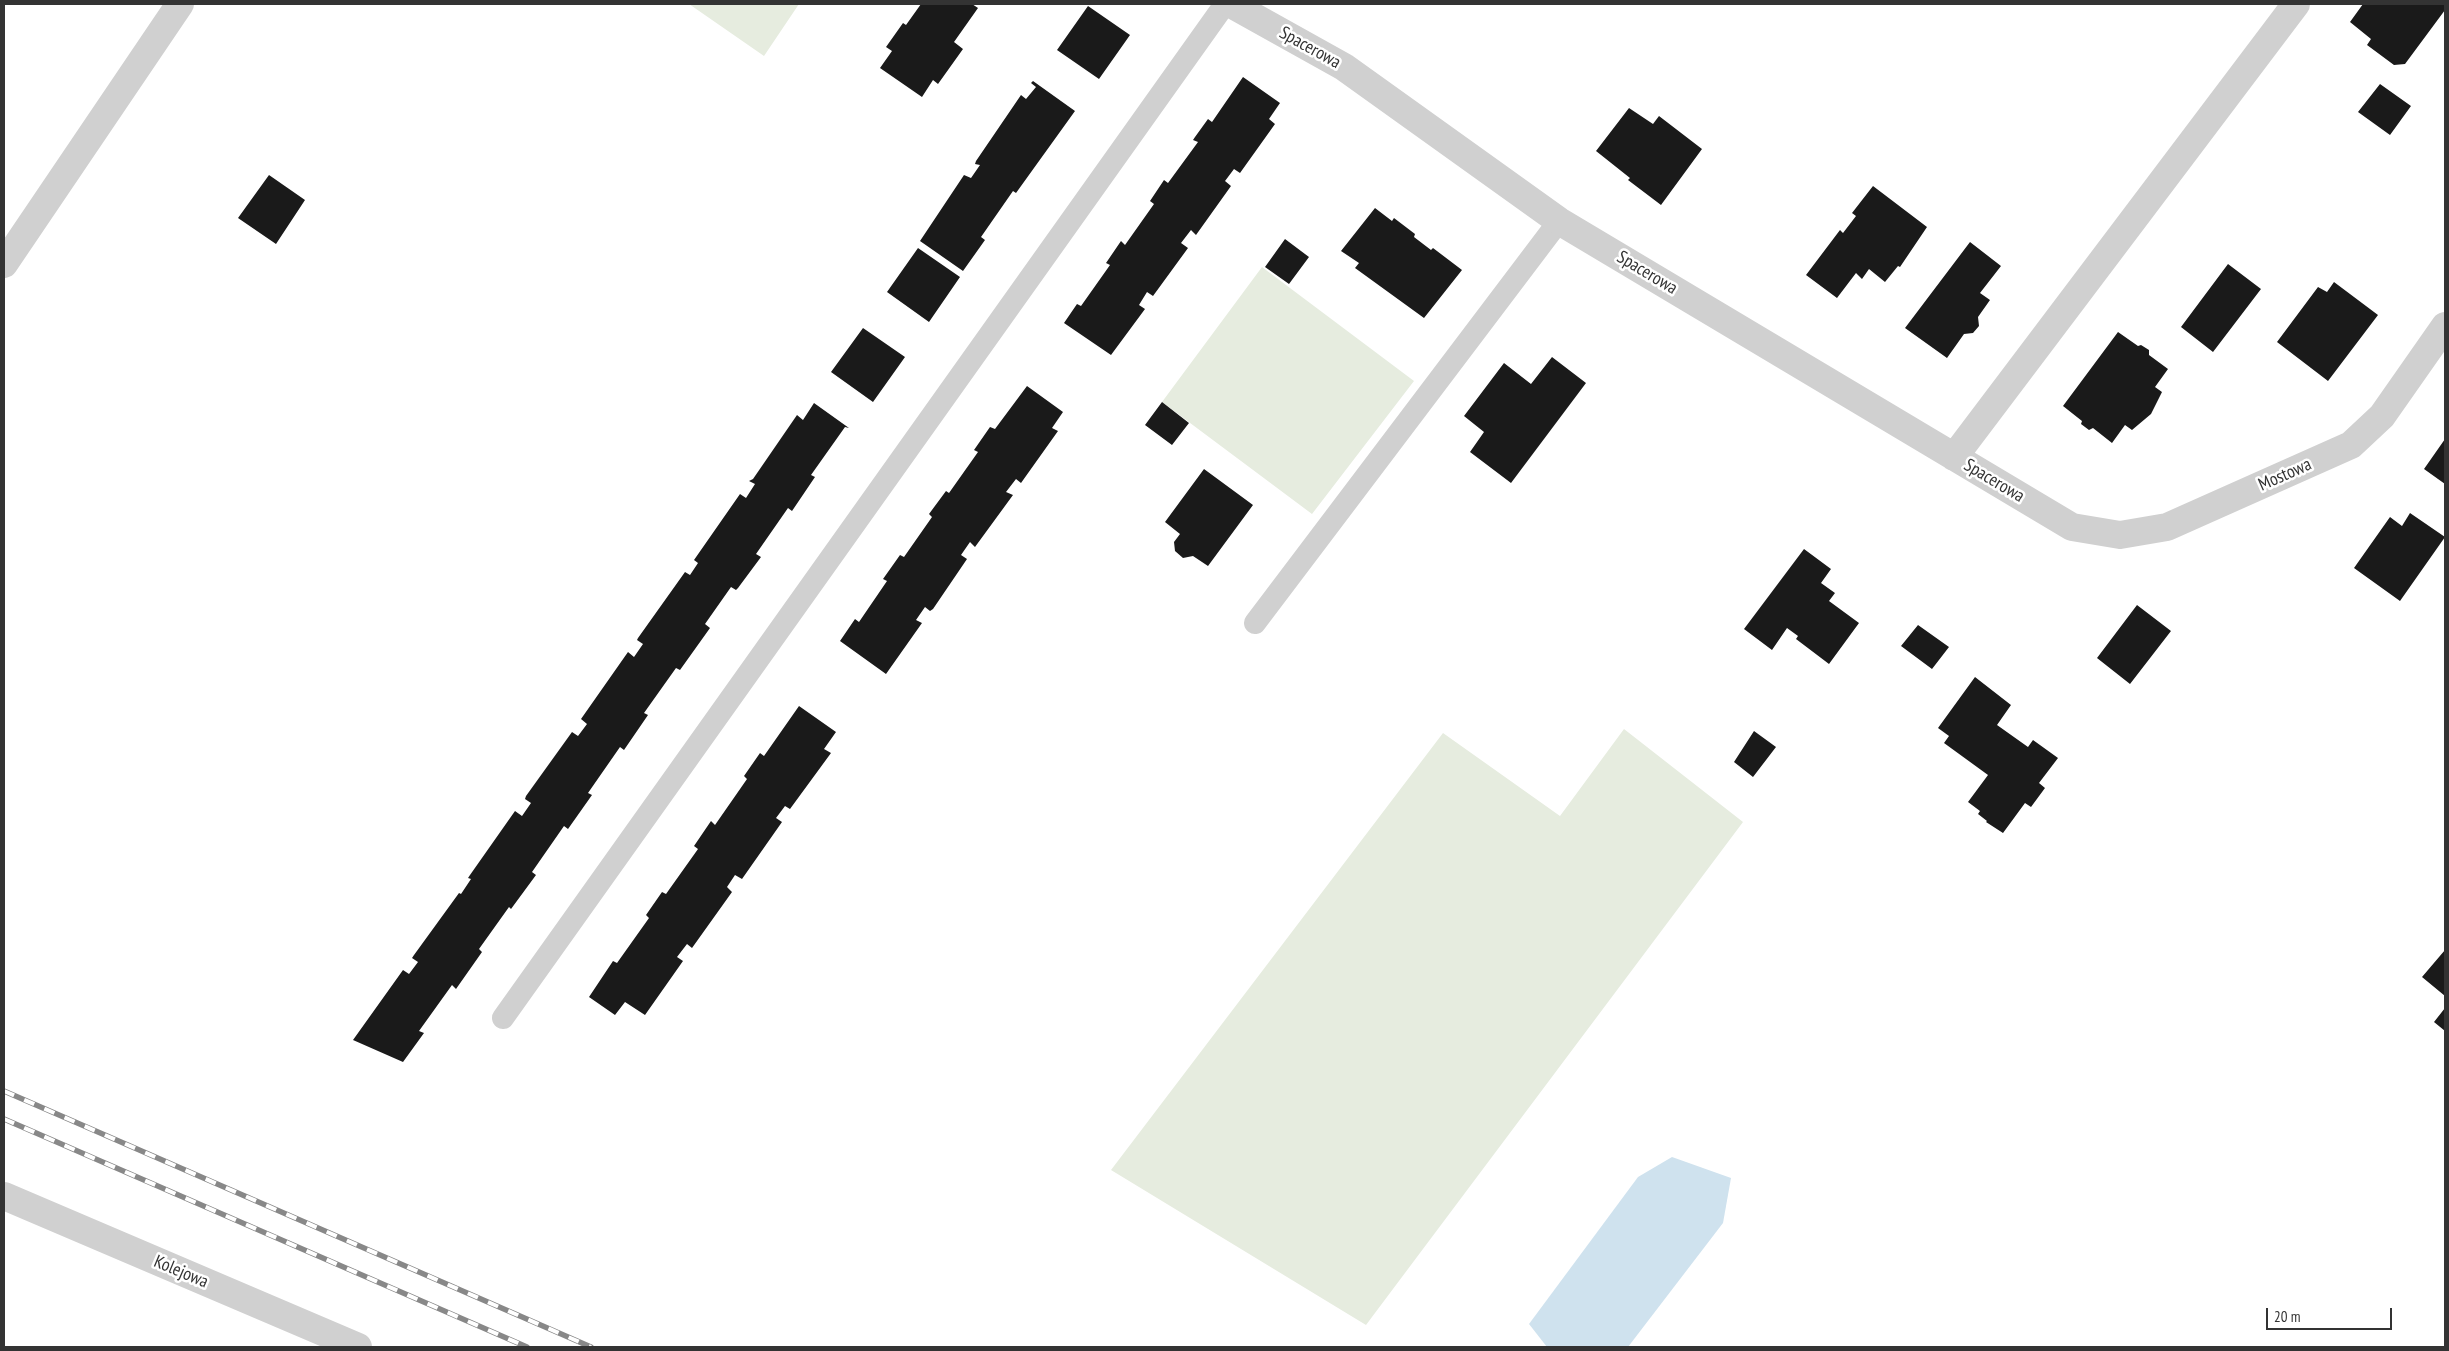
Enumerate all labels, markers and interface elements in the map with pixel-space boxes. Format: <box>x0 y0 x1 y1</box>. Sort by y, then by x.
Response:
street label: Spacerowa <box>1276 22 1344 74</box>
street label: Spacerowa <box>1613 247 1681 299</box>
street label: Mostowa <box>2255 454 2315 496</box>
street label: Spacerowa <box>1960 455 2028 507</box>
street label: Kolejowa <box>151 1251 211 1293</box>
scale bar <box>2269 1298 2395 1330</box>
text: 20 m <box>2274 1307 2300 1326</box>

